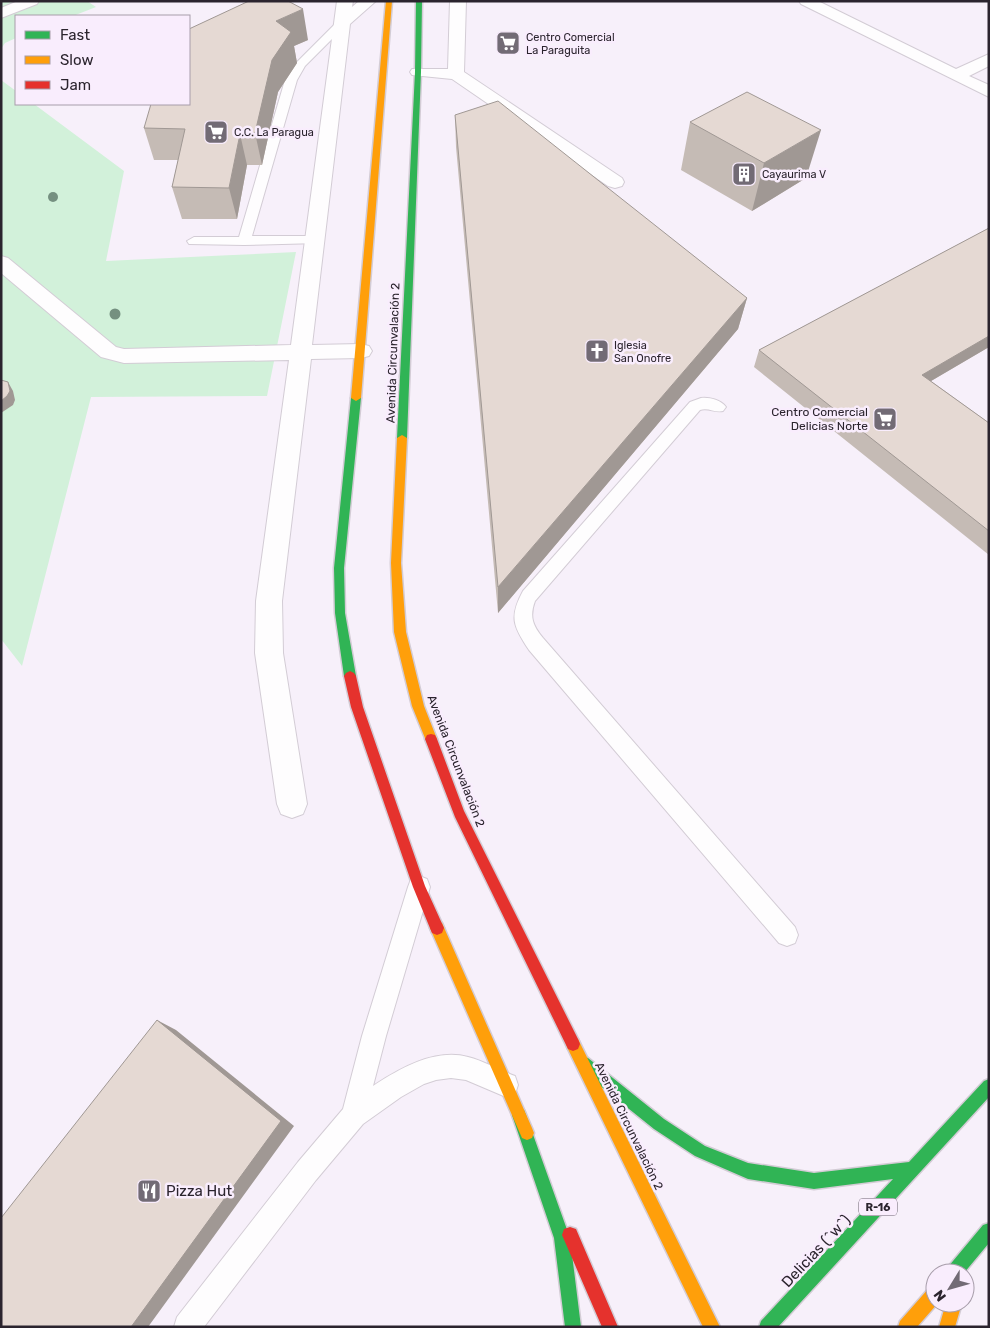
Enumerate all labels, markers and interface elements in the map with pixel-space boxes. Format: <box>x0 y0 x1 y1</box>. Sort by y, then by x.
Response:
legend <box>15 15 190 105</box>
text: Fast <box>60 26 90 44</box>
supermarket icon: Centro Comercial La Paraguita <box>495 30 521 56</box>
place label: Centro Comercial La Paraguita <box>526 31 615 57</box>
text: Slow <box>60 51 93 69</box>
text: Jam <box>60 76 91 94</box>
supermarket icon: C.C. La Paragua <box>203 119 229 145</box>
place label: C.C. La Paragua <box>234 126 314 139</box>
building icon: Cayaurima V <box>731 161 757 187</box>
place label: Cayaurima V <box>762 168 826 181</box>
street label: Avenida Circunvalación 2 <box>384 283 402 423</box>
church icon: Iglesia San Onofre <box>584 338 610 364</box>
place label: Iglesia San Onofre <box>614 339 671 365</box>
place label: Centro Comercial Delicias Norte <box>771 405 868 433</box>
supermarket icon: Centro Comercial Delicias Norte <box>872 406 898 432</box>
street label: Avenida Circunvalación 2 <box>424 693 488 829</box>
street label: Avenida Circunvalación 2 <box>592 1060 666 1192</box>
restaurant icon: Pizza Hut <box>136 1178 162 1204</box>
place label: Pizza Hut <box>166 1182 232 1200</box>
road number: R-16 <box>859 1198 897 1216</box>
street label: Delicias (^w^) <box>778 1211 854 1291</box>
north arrow <box>925 1263 975 1313</box>
text: N <box>930 1286 950 1305</box>

